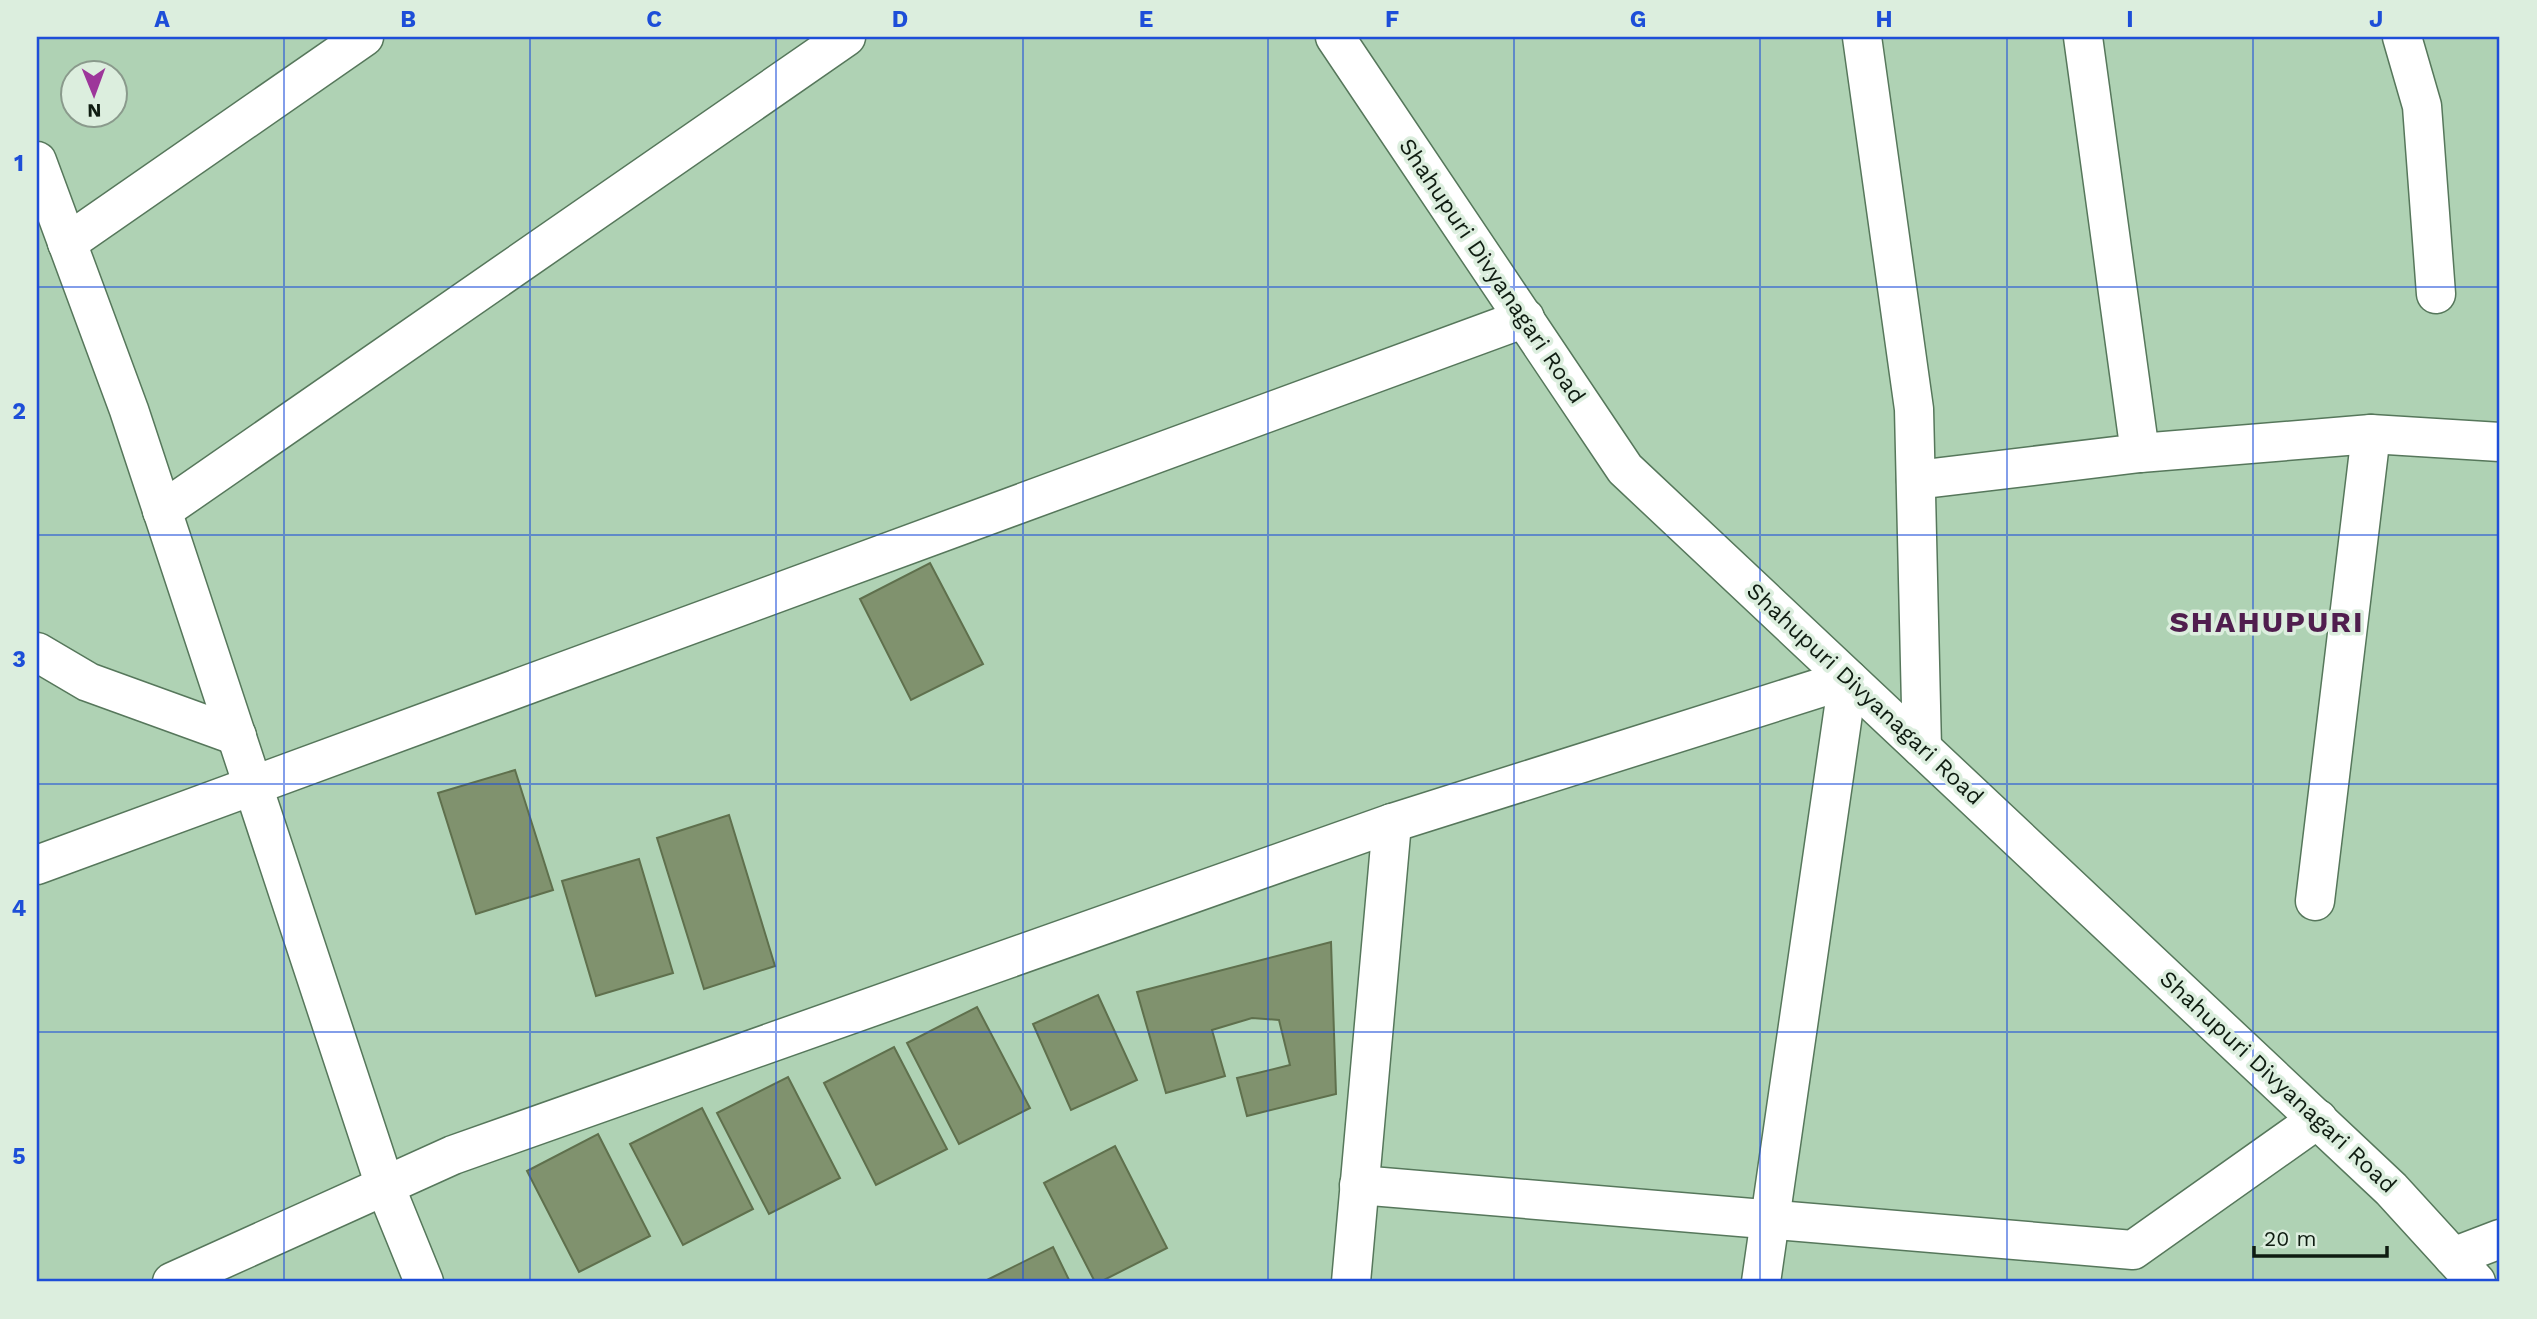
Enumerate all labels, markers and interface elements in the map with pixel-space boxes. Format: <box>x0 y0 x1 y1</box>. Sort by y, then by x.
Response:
text: A <box>154 6 170 33</box>
text: B <box>400 6 416 33</box>
text: C <box>646 6 662 33</box>
text: D <box>892 6 908 33</box>
text: E <box>1139 6 1153 33</box>
text: F <box>1385 6 1399 33</box>
text: G <box>1630 6 1646 33</box>
text: H <box>1875 6 1893 33</box>
text: I <box>2126 6 2134 33</box>
text: J <box>2369 6 2383 33</box>
north arrow <box>60 60 130 130</box>
text: N <box>87 99 102 122</box>
street label: Shahupuri Divyanagari Road <box>1393 133 1591 409</box>
text: 1 <box>14 150 24 177</box>
text: 2 <box>12 398 26 425</box>
street label: Shahupuri Divyanagari Road <box>1741 577 1989 811</box>
district label: SHAHUPURI <box>2169 604 2365 639</box>
text: 3 <box>12 646 26 673</box>
text: 4 <box>12 895 27 922</box>
street label: Shahupuri Divyanagari Road <box>2154 965 2402 1199</box>
text: 5 <box>12 1143 26 1170</box>
scale bar <box>2254 1214 2386 1258</box>
text: 20 m <box>2264 1226 2316 1251</box>

